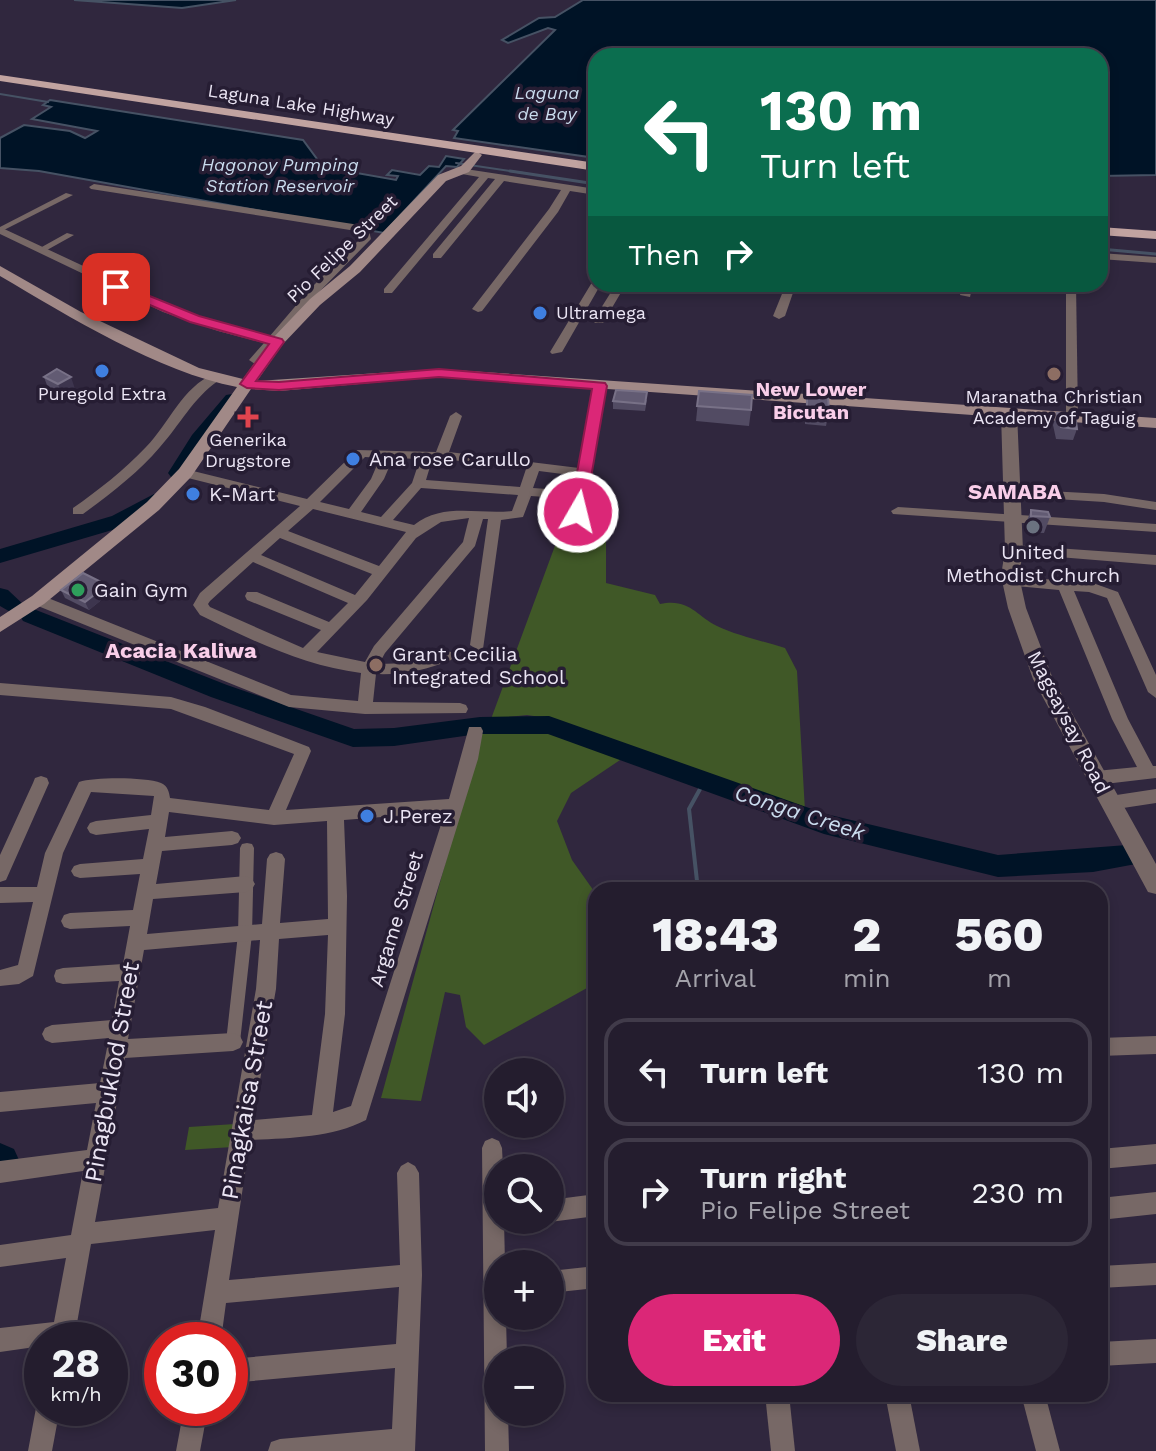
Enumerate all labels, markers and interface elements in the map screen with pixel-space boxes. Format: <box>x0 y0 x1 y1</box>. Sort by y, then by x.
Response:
text: 130 m <box>760 78 922 144</box>
street label: Laguna Lake Highway <box>206 79 396 130</box>
icon: left <box>628 80 732 184</box>
water label: Laguna de Bay <box>515 82 579 124</box>
text: Turn left <box>760 145 910 187</box>
water label: Hagonoy Pumping Station Reservoir <box>201 154 359 196</box>
street label: Pio Felipe Street <box>282 190 402 307</box>
icon: right <box>716 232 760 276</box>
text: Then <box>628 237 700 272</box>
pin <box>82 253 150 321</box>
icon: arrive <box>94 265 138 309</box>
place label: Ultramega <box>556 302 646 323</box>
marker: Ultramega <box>531 304 549 322</box>
marker: Puregold Extra <box>93 362 111 380</box>
marker: Maranatha Christian Academy of Taguig <box>1045 365 1063 383</box>
district label: New Lower Bicutan <box>756 377 867 424</box>
place label: Puregold Extra <box>38 383 166 404</box>
place label: Maranatha Christian Academy of Taguig <box>965 386 1143 428</box>
marker: Generika Drugstore <box>239 408 257 426</box>
place label: Generika Drugstore <box>205 429 291 471</box>
place label: Ana rose Carullo <box>369 447 531 471</box>
marker: Ana rose Carullo <box>344 450 362 468</box>
position arrow <box>536 470 620 554</box>
district label: SAMABA <box>968 479 1062 504</box>
place label: K-Mart <box>209 482 276 506</box>
marker: K-Mart <box>184 485 202 503</box>
marker: United Methodist Church <box>1024 518 1042 536</box>
place label: United Methodist Church <box>946 540 1120 587</box>
place label: Gain Gym <box>94 578 188 602</box>
marker: Gain Gym <box>69 581 87 599</box>
district label: Acacia Kaliwa <box>105 638 257 663</box>
place label: Grant Cecilia Integrated School <box>392 642 565 689</box>
street label: Magsaysay Road <box>1023 647 1115 797</box>
marker: Grant Cecilia Integrated School <box>367 656 385 674</box>
water label: Conga Creek <box>732 780 869 846</box>
place label: J.Perez <box>383 804 453 828</box>
marker: J.Perez <box>358 807 376 825</box>
street label: Argame Street <box>364 848 428 990</box>
text: 18:43 <box>652 906 779 963</box>
text: 2 <box>852 906 881 963</box>
text: 560 <box>955 906 1044 963</box>
street label: Pinagbuklod Street <box>79 960 145 1184</box>
text: Arrival <box>675 963 756 993</box>
text: min <box>843 963 891 993</box>
text: m <box>987 963 1012 993</box>
street label: Pinagkaisa Street <box>216 998 278 1202</box>
icon: left <box>632 1050 676 1094</box>
text: Turn left <box>700 1055 828 1090</box>
text: 130 m <box>977 1055 1064 1090</box>
map controls <box>484 1058 564 1426</box>
button: sound <box>484 1058 564 1138</box>
button: search <box>484 1154 564 1234</box>
text: Turn right <box>700 1160 846 1195</box>
icon: right <box>632 1170 676 1214</box>
text: 230 m <box>972 1175 1064 1210</box>
text: Pio Felipe Street <box>700 1195 910 1225</box>
button: + <box>484 1250 564 1330</box>
button: Exit <box>628 1294 840 1386</box>
button: Share <box>856 1294 1068 1386</box>
speed limit sign: 30 <box>144 1322 248 1426</box>
text: 28 <box>52 1340 100 1387</box>
button: − <box>484 1346 564 1426</box>
text: km/h <box>50 1382 102 1406</box>

